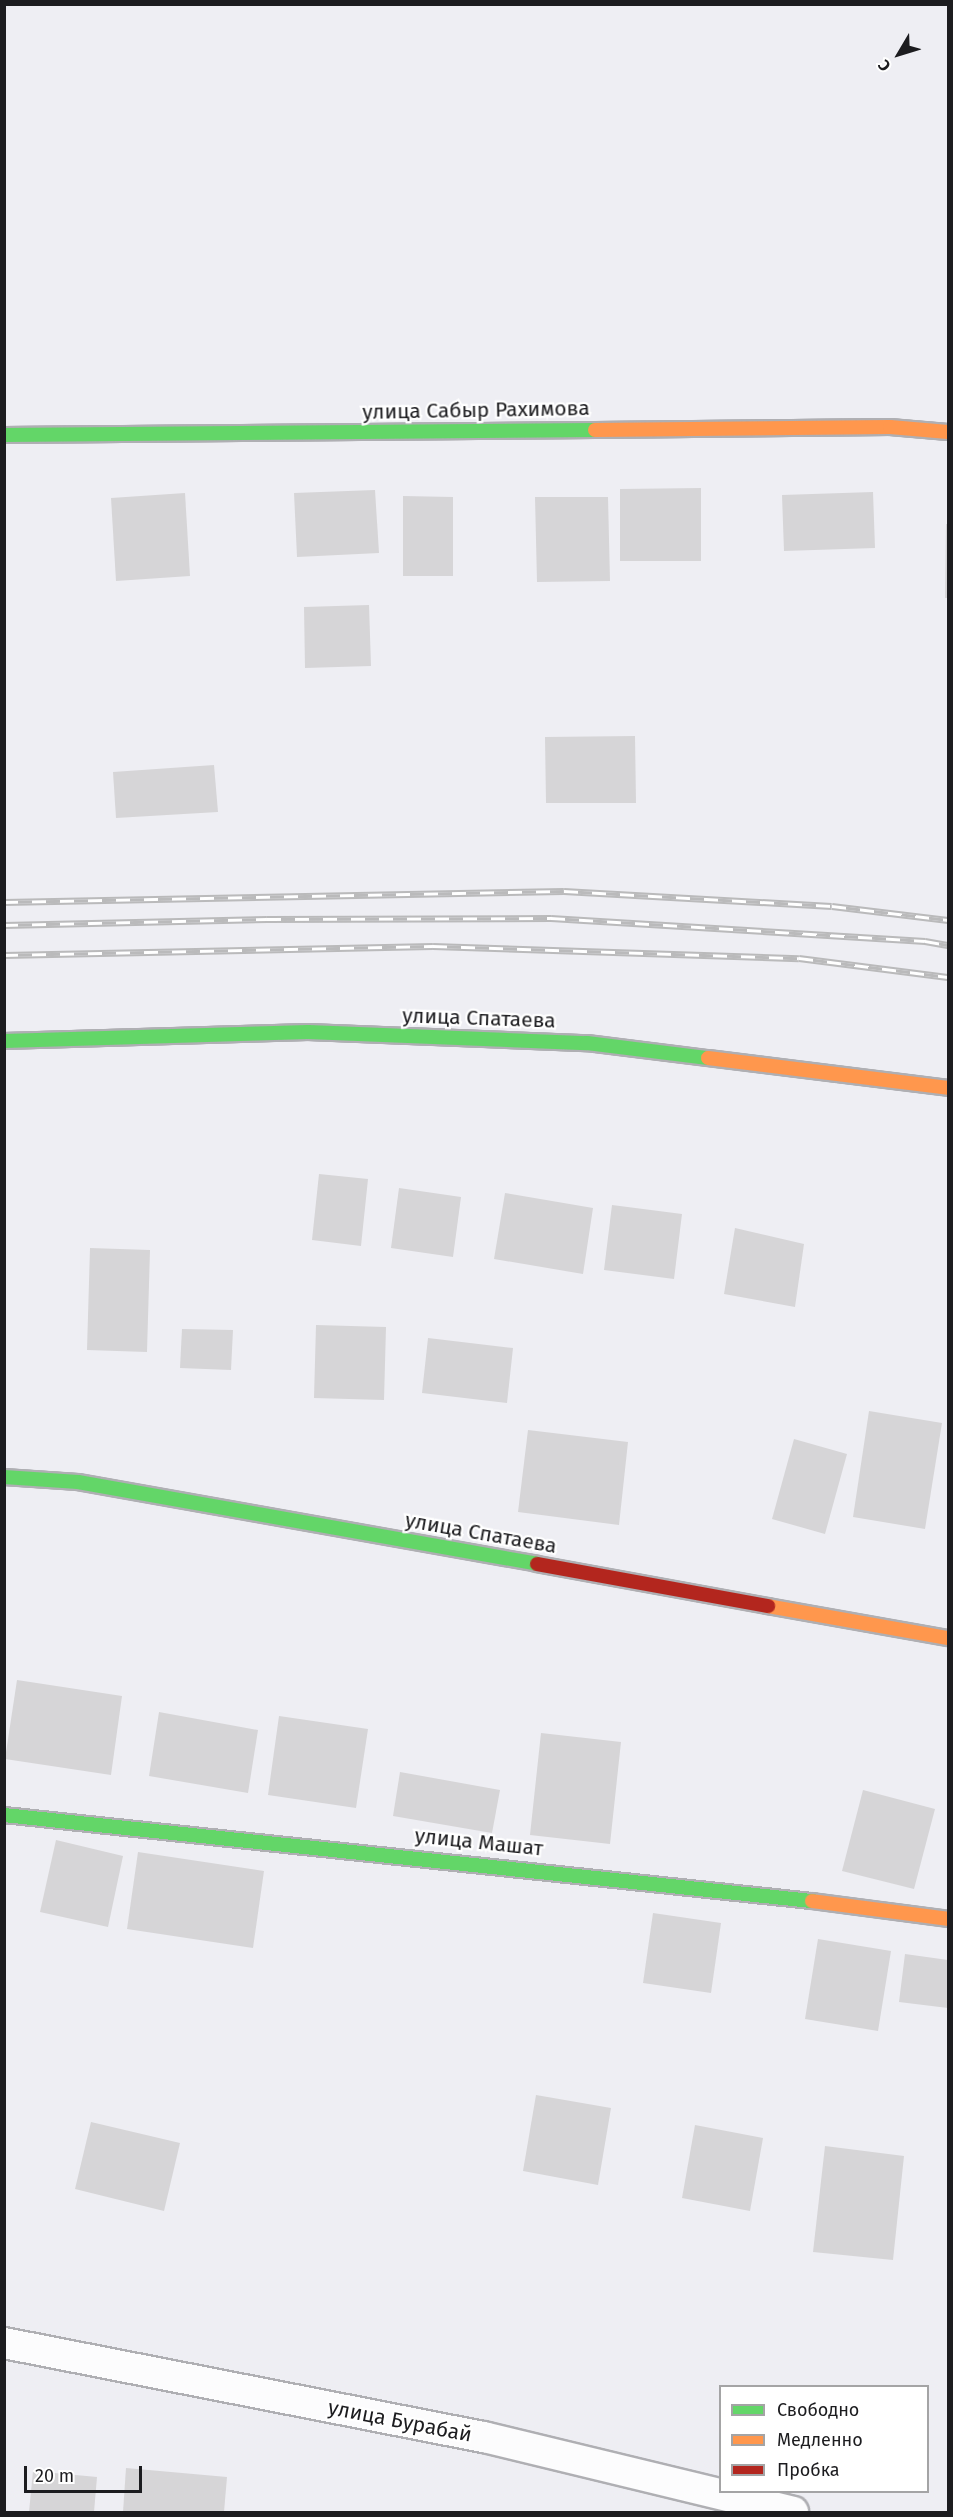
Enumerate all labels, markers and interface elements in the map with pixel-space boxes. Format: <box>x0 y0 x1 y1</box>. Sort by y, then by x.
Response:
north arrow <box>869 24 929 84</box>
text: С <box>874 56 895 75</box>
street label: улица Сабыр Рахимова <box>362 395 590 425</box>
street label: улица Спатаева <box>402 1003 556 1033</box>
street label: улица Спатаева <box>403 1507 559 1559</box>
street label: улица Машат <box>414 1823 544 1861</box>
legend <box>719 2385 929 2493</box>
street label: улица Бурабай <box>326 2395 474 2447</box>
text: Свободно <box>777 2399 859 2421</box>
text: Медленно <box>777 2429 863 2451</box>
scale bar <box>27 2454 146 2492</box>
text: Пробка <box>777 2459 840 2481</box>
text: 20 m <box>35 2465 74 2487</box>

